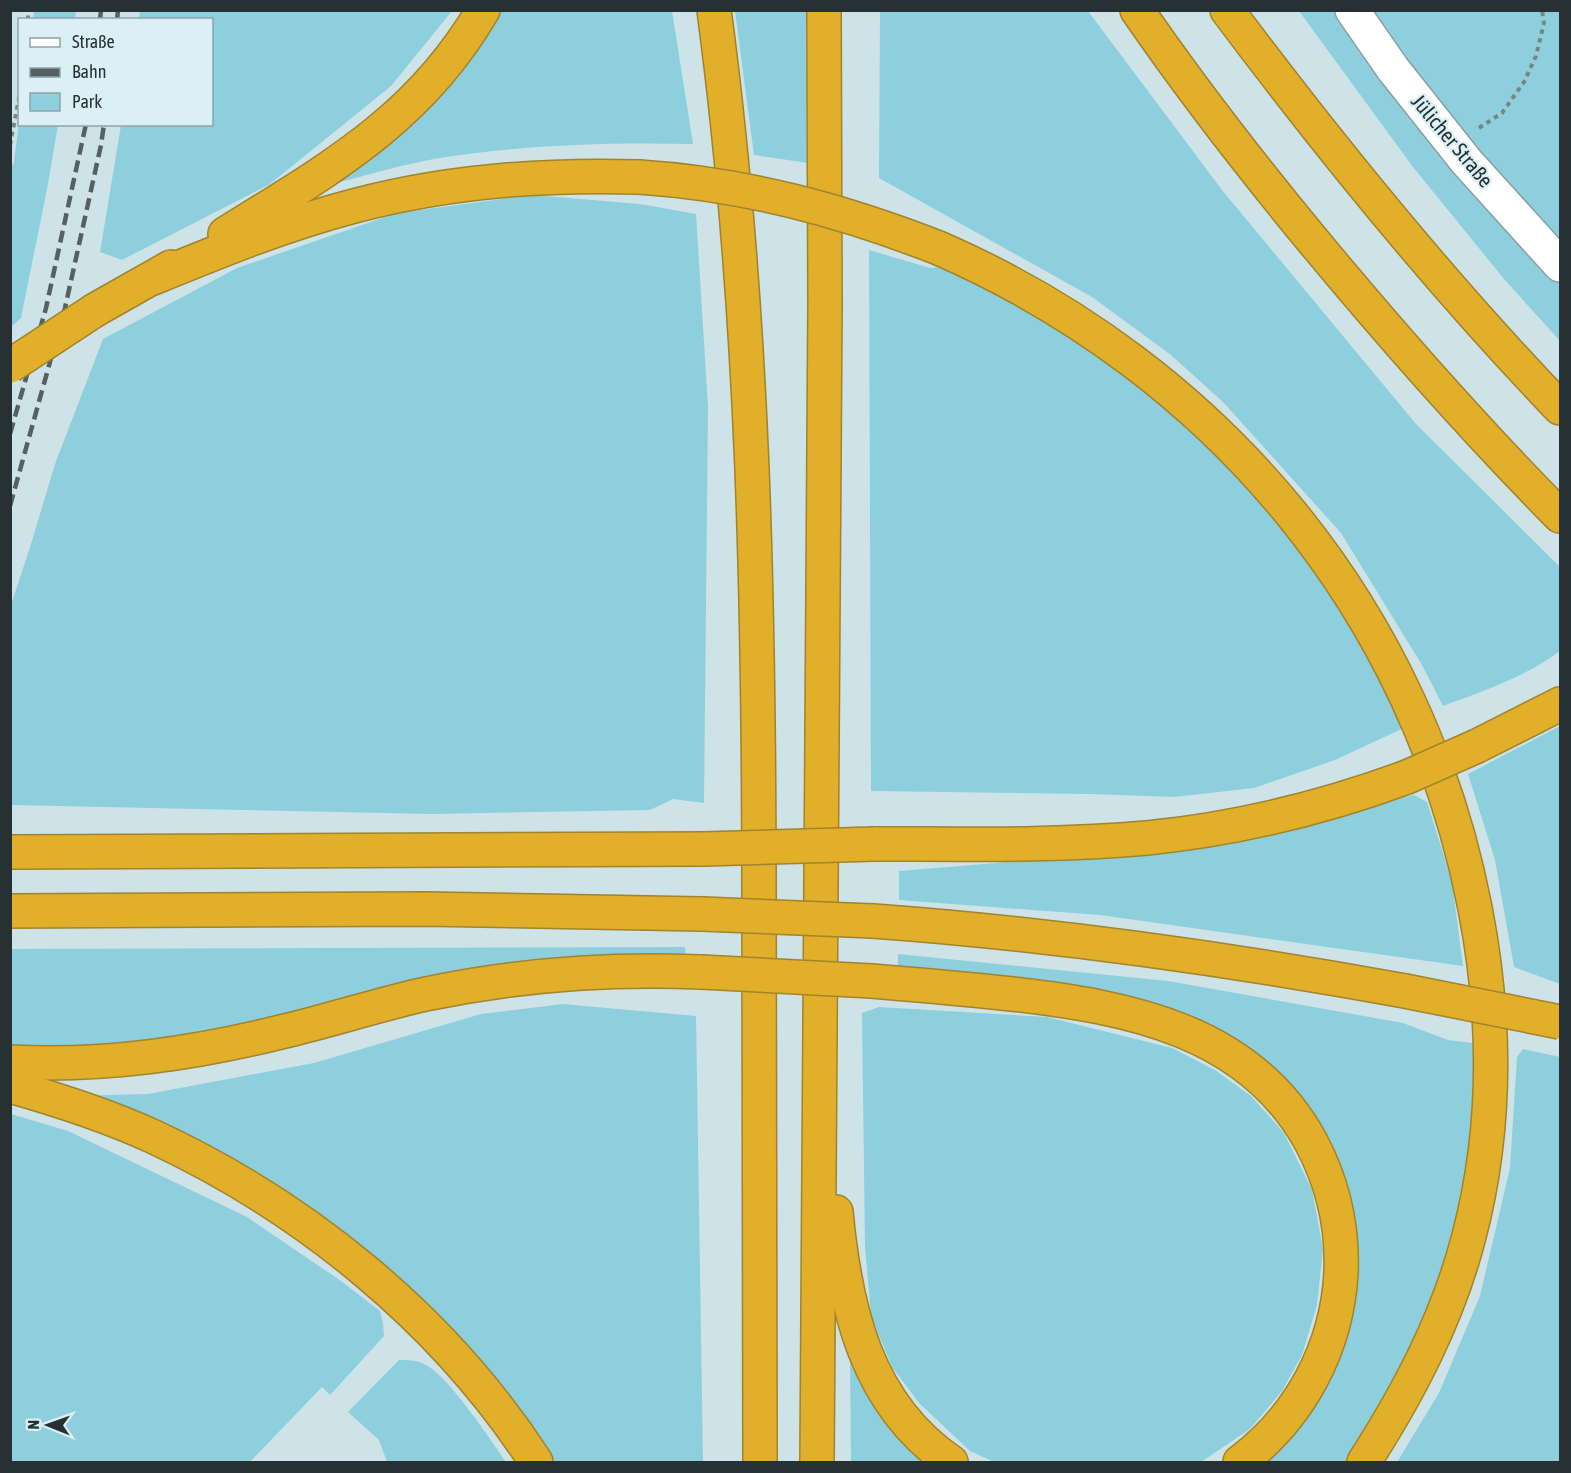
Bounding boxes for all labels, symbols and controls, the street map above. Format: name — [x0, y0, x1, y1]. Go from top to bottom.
legend — [18, 18, 213, 126]
text: Straße — [72, 31, 115, 52]
text: Bahn — [72, 61, 106, 82]
street label: Jülicher Straße — [1407, 89, 1498, 192]
text: Park — [72, 91, 102, 112]
north arrow — [18, 1395, 78, 1455]
text: N — [24, 1420, 42, 1430]

